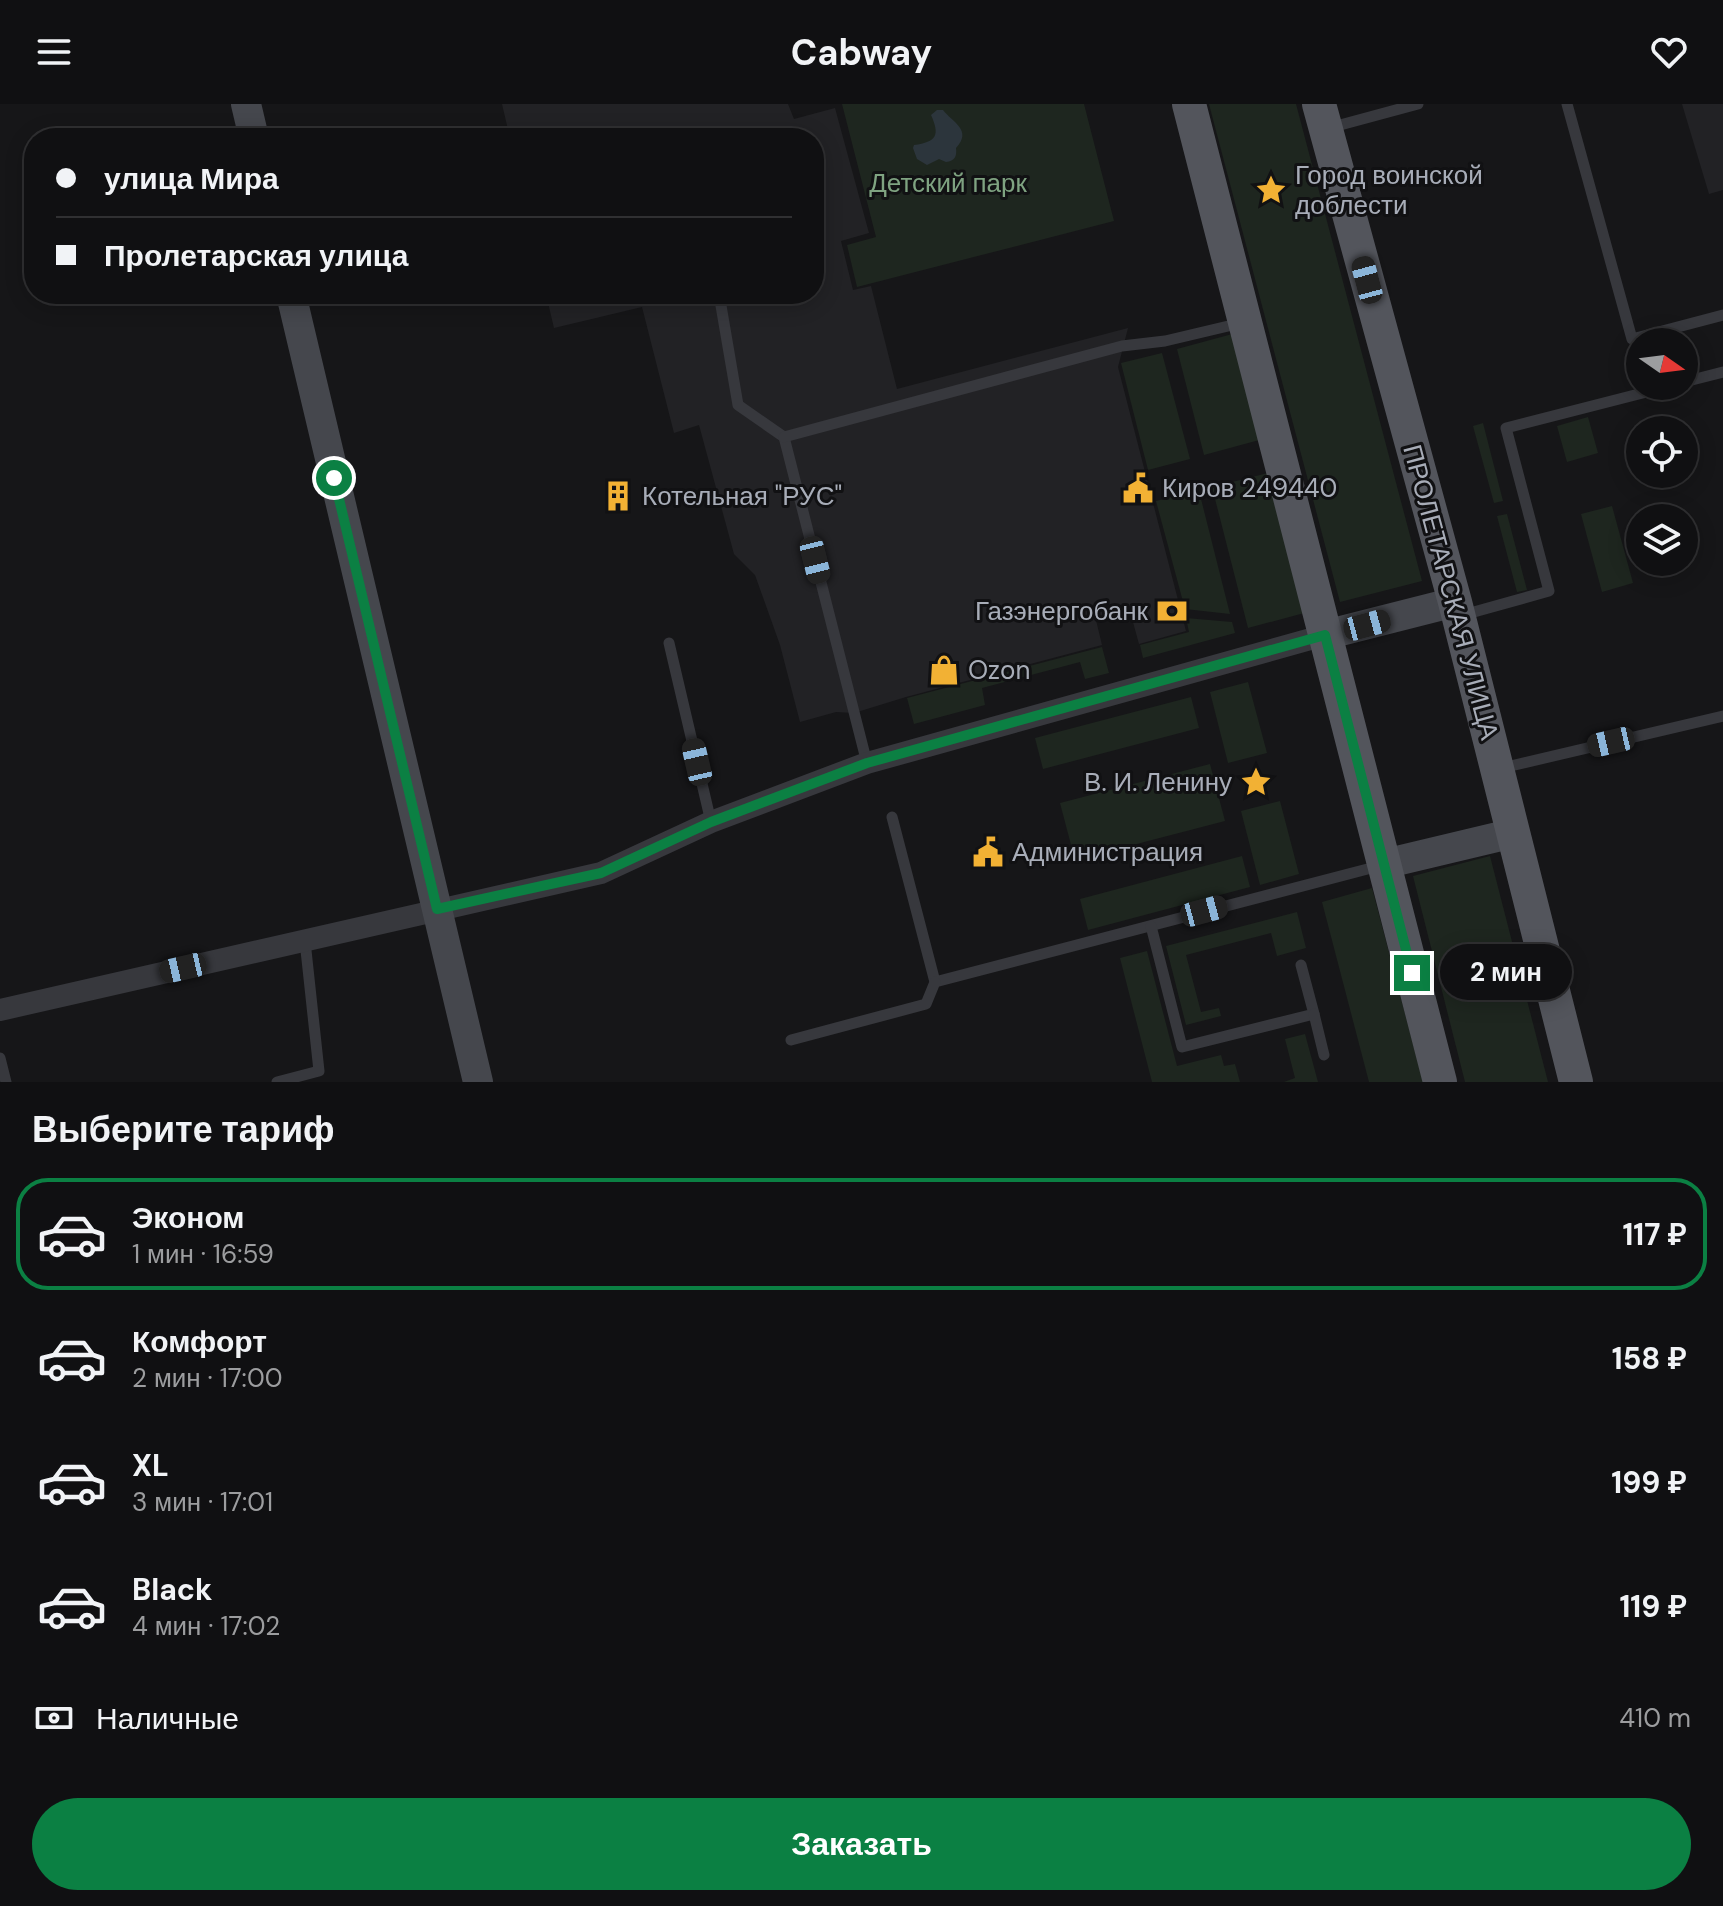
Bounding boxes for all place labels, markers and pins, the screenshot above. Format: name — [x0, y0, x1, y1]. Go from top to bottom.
place label: Город воинской доблести — [1295, 158, 1483, 222]
place icon: Город воинской доблести — [1254, 173, 1288, 207]
public building icon: Киров 249440 — [1121, 471, 1155, 505]
place label: Киров 249440 — [1162, 471, 1337, 505]
building icon: Котельная "РУС" — [601, 479, 635, 513]
place label: Котельная "РУС" — [642, 479, 842, 513]
place label: Газэнергобанк — [975, 594, 1149, 628]
bank icon: Газэнергобанк — [1155, 594, 1189, 628]
shop icon: Ozon — [927, 653, 961, 687]
place label: Ozon — [968, 653, 1030, 687]
place label: В. И. Ленину — [1084, 765, 1232, 799]
place icon: В. И. Ленину — [1239, 765, 1273, 799]
public building icon: Администрация — [971, 835, 1005, 869]
place label: Администрация — [1012, 835, 1203, 869]

